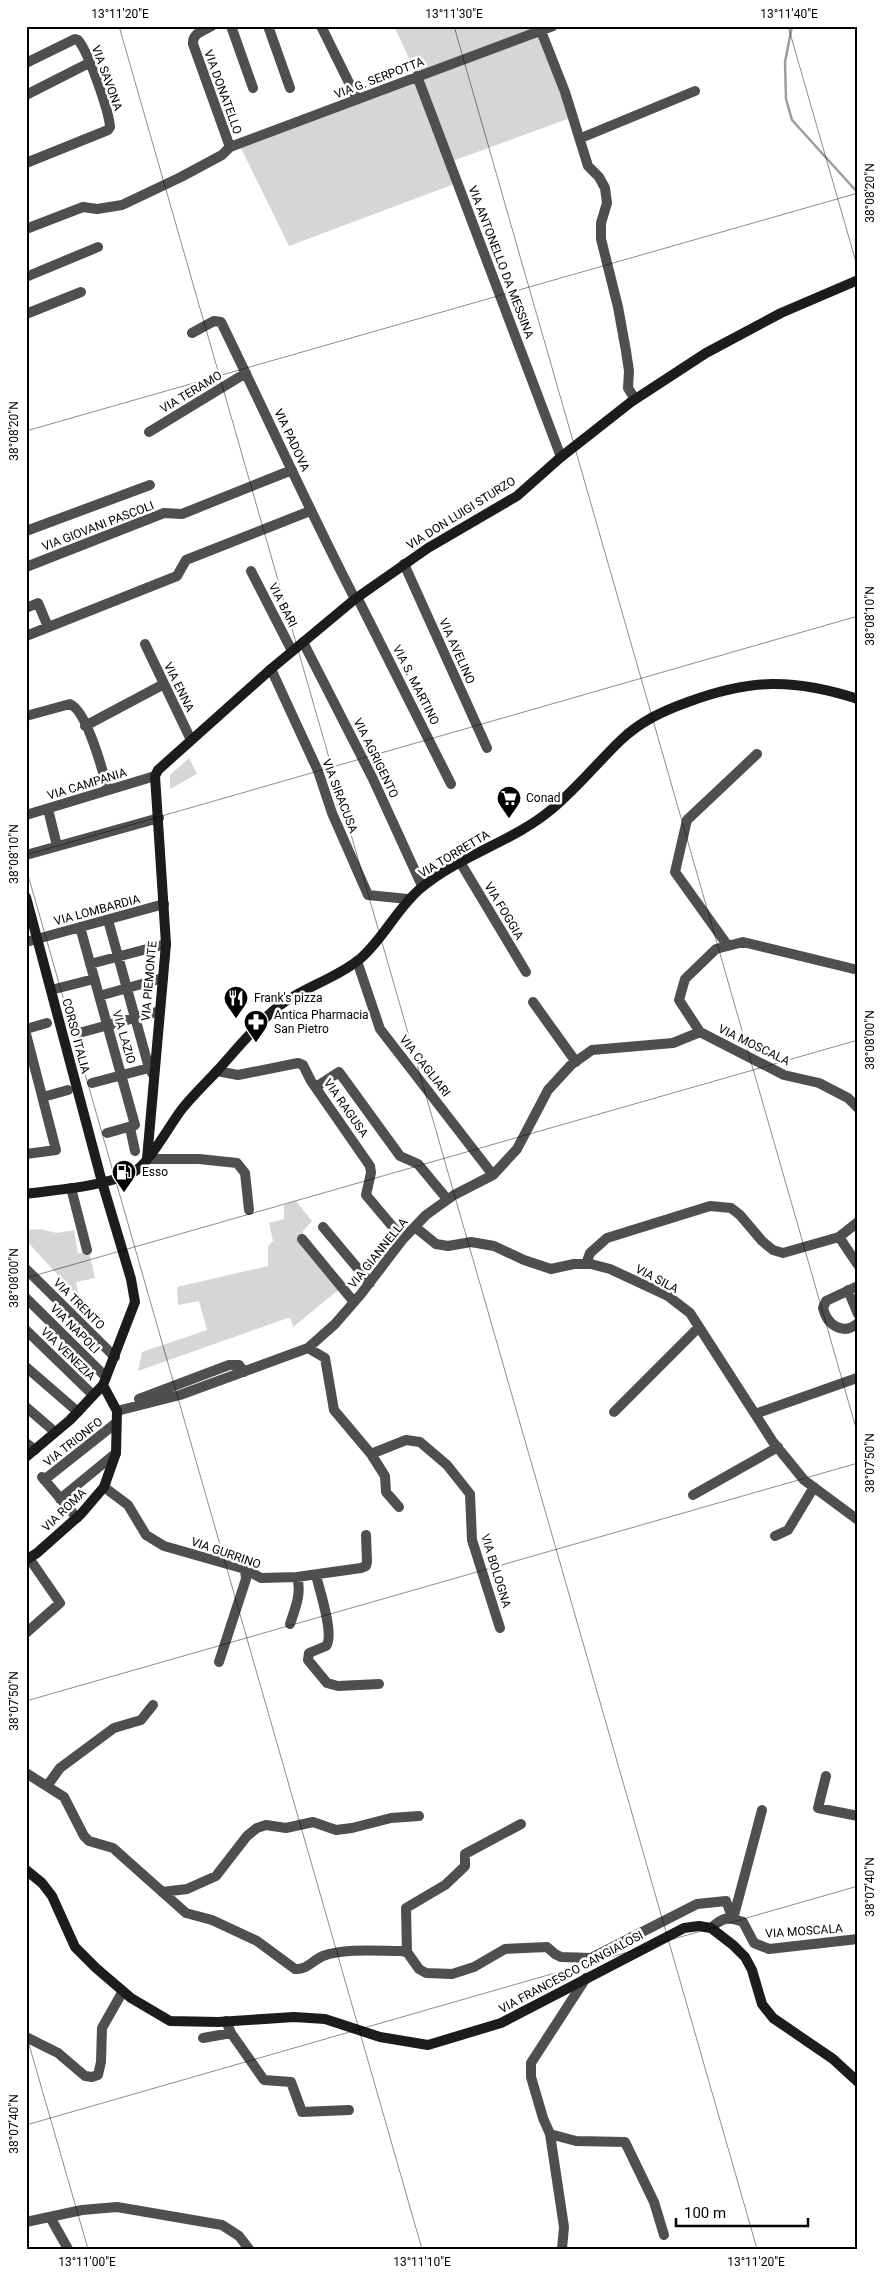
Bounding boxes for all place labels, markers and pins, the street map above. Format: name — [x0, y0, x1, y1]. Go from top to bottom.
supermarket icon: Conad — [496, 785, 522, 819]
place label: Conad — [526, 791, 561, 805]
restaurant icon: Frank's pizza — [223, 985, 249, 1019]
place label: Frank's pizza — [254, 991, 322, 1005]
place label: Antica Pharmacia San Pietro — [274, 1008, 369, 1036]
pharmacy icon: Antica Pharmacia San Pietro — [243, 1009, 269, 1043]
fuel station icon: Esso — [111, 1159, 137, 1193]
place label: Esso — [142, 1165, 168, 1179]

